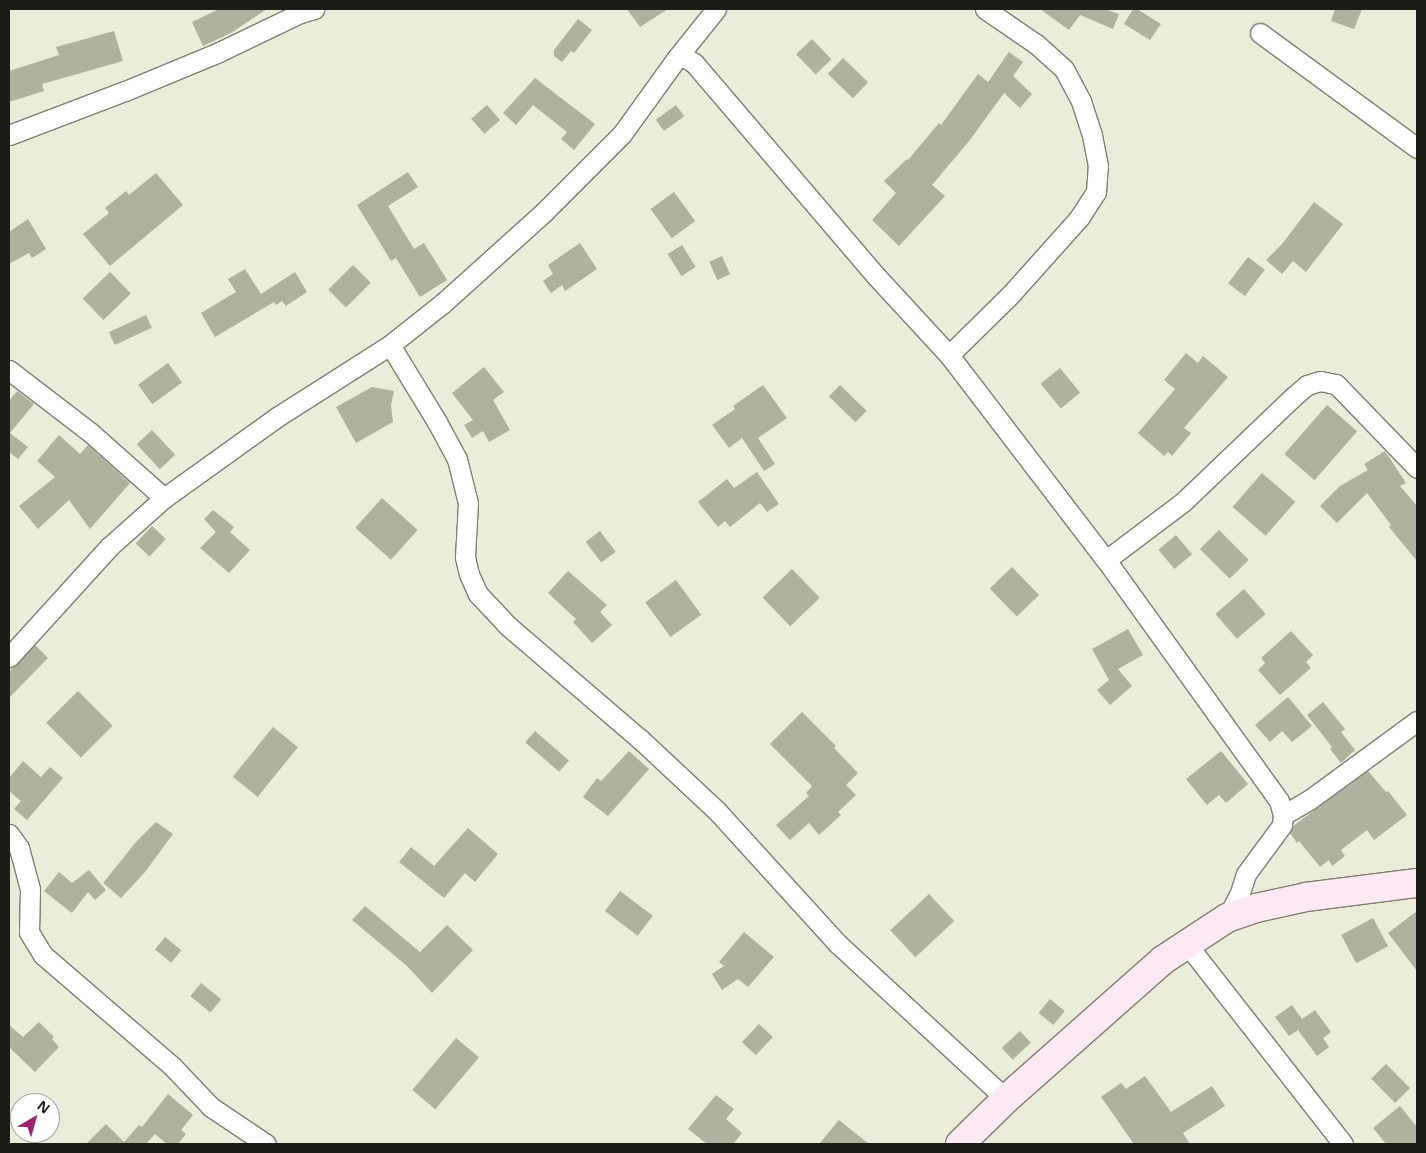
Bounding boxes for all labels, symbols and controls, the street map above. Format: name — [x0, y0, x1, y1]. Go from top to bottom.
north arrow — [10, 1093, 60, 1143]
text: N — [34, 1096, 54, 1118]

